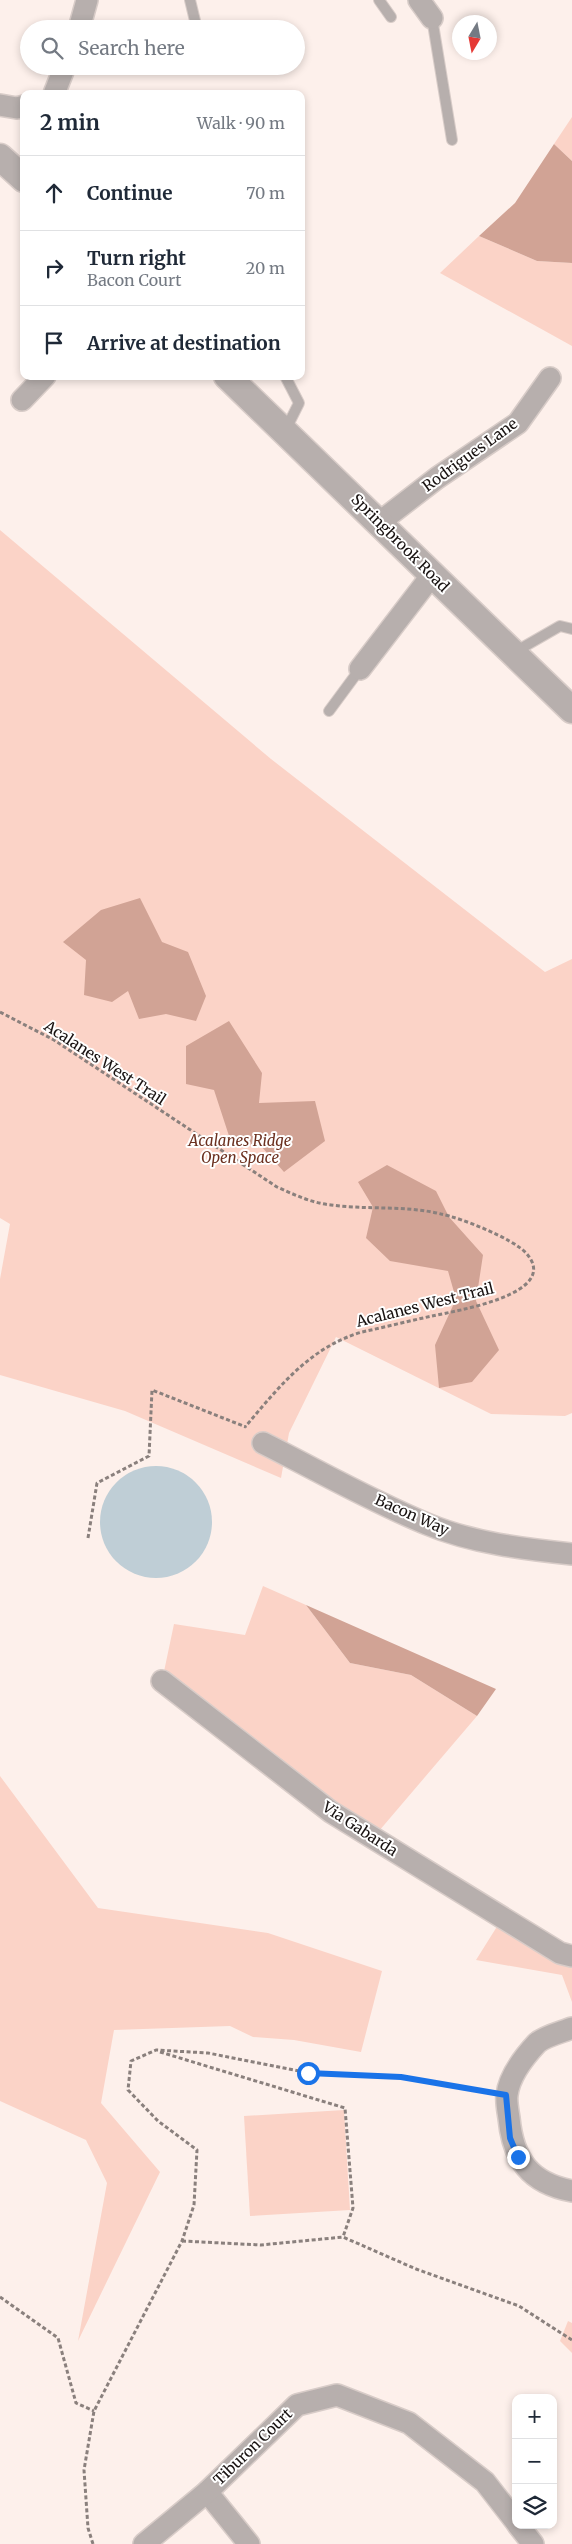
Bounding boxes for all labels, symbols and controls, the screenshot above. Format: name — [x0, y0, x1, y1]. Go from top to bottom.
north arrow — [452, 15, 497, 60]
search box — [20, 20, 305, 75]
icon: search — [38, 34, 66, 62]
text: Search here — [78, 36, 185, 60]
text: 2 min — [40, 109, 100, 136]
text: Walk · 90 m — [197, 113, 285, 133]
icon: ahead — [40, 179, 68, 207]
text: Continue — [87, 181, 173, 205]
text: 70 m — [246, 183, 285, 203]
text: Turn right — [87, 246, 186, 270]
icon: right — [40, 254, 68, 282]
text: 20 m — [246, 258, 285, 278]
text: Bacon Court — [87, 270, 181, 290]
icon: arrive — [40, 329, 68, 357]
text: Arrive at destination — [87, 331, 281, 355]
street label: Rodrigues Lane — [418, 414, 521, 495]
street label: Springbrook Road — [347, 490, 453, 596]
street label: Acalanes West Trail — [40, 1016, 170, 1109]
park label: Acalanes Ridge Open Space — [188, 1131, 292, 1167]
street label: Acalanes West Trail — [353, 1278, 496, 1331]
street label: Bacon Way — [372, 1490, 452, 1539]
street label: Via Gabarda — [318, 1797, 401, 1860]
route start — [297, 2062, 320, 2085]
route end — [507, 2146, 530, 2169]
map controls — [512, 2394, 557, 2529]
button: + — [512, 2394, 557, 2439]
street label: Tiburon Court — [209, 2404, 296, 2489]
button: − — [512, 2439, 557, 2484]
button: layers — [512, 2484, 557, 2529]

